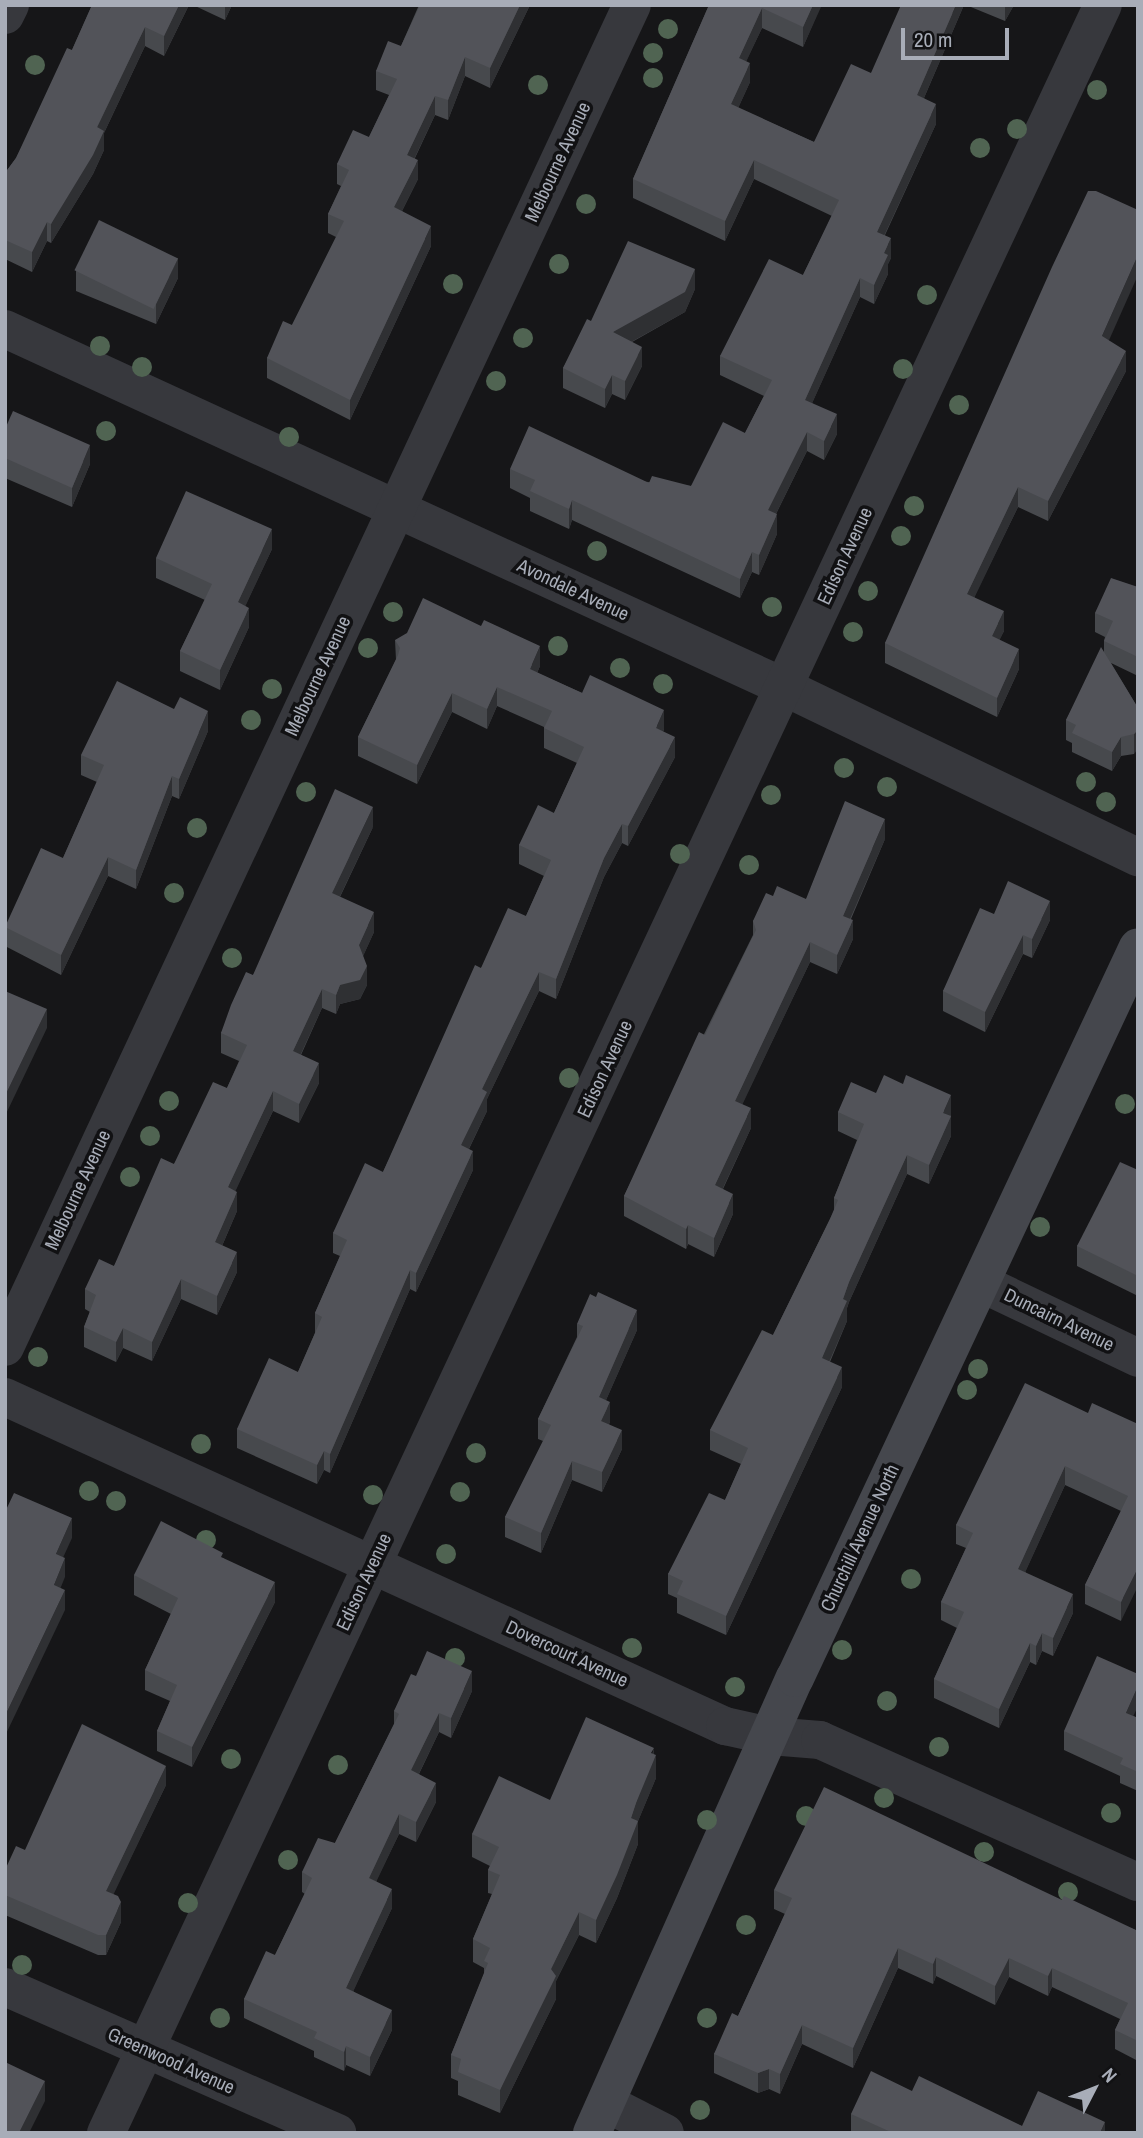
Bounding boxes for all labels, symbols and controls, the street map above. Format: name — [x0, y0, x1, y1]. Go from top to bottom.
scale bar — [905, 14, 1014, 58]
text: 20 m — [914, 25, 952, 54]
street label: Melbourne Avenue — [520, 98, 596, 226]
street label: Edison Avenue — [812, 503, 878, 609]
street label: Avondale Avenue — [513, 554, 633, 626]
street label: Melbourne Avenue — [280, 612, 356, 740]
street label: Edison Avenue — [572, 1016, 638, 1122]
street label: Melbourne Avenue — [40, 1126, 116, 1254]
street label: Duncairn Avenue — [1000, 1283, 1118, 1357]
street label: Churchill Avenue North — [816, 1460, 904, 1616]
street label: Edison Avenue — [331, 1529, 397, 1635]
street label: Dovercourt Avenue — [502, 1616, 632, 1692]
street label: Greenwood Avenue — [104, 2023, 238, 2099]
north arrow — [1059, 2054, 1129, 2124]
text: N — [1096, 2062, 1123, 2088]

